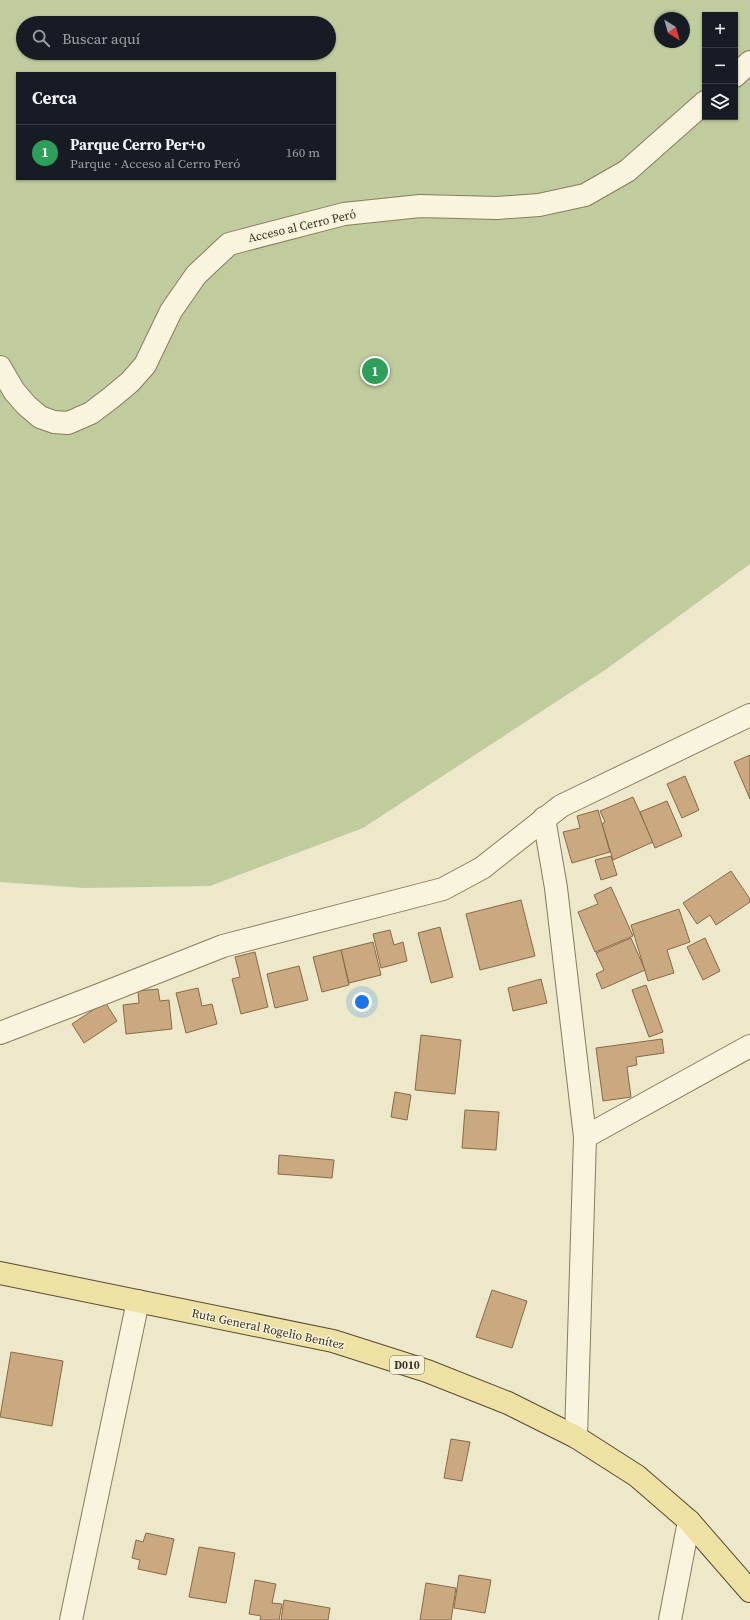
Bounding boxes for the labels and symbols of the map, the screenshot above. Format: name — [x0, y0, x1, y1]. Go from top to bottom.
north arrow — [654, 12, 690, 48]
street label: Acceso al Cerro Peró — [246, 206, 358, 246]
pin: 1 — [362, 356, 388, 386]
your location — [352, 992, 372, 1012]
street label: Ruta General Rogelio Benítez — [190, 1305, 346, 1353]
road number: D010 — [390, 1356, 424, 1374]

